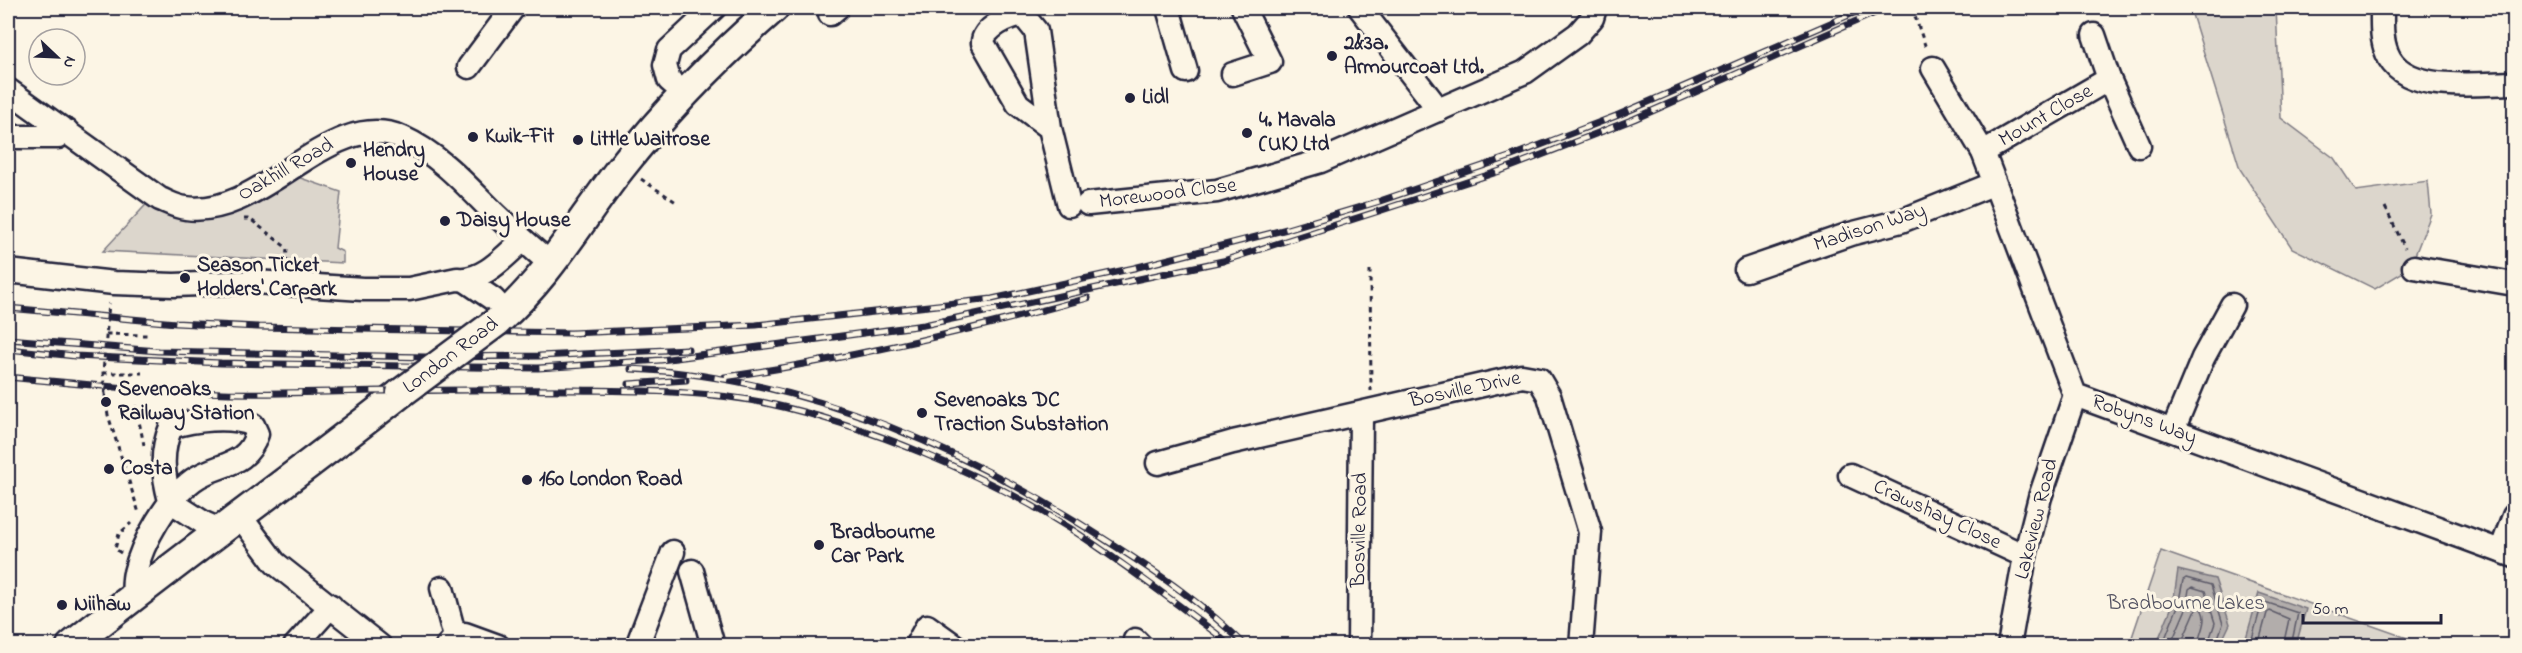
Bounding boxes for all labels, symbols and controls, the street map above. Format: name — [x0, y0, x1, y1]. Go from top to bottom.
north arrow — [27, 27, 87, 87]
place label: 2&3a. Armourcoat Ltd. — [1343, 29, 1485, 83]
marker: 2&3a. Armourcoat Ltd. — [1325, 49, 1339, 63]
text: N — [56, 52, 82, 72]
street label: Mount Close — [1993, 77, 2099, 155]
place label: Lidl — [1142, 83, 1169, 113]
marker: Lidl — [1123, 91, 1137, 105]
place label: 4. Mavala (UK) Ltd — [1259, 106, 1336, 160]
place label: Kwik-Fit — [485, 122, 555, 152]
place label: Little Waitrose — [590, 125, 710, 155]
marker: 4. Mavala (UK) Ltd — [1240, 126, 1254, 140]
street label: Oakhill Road — [233, 130, 340, 210]
marker: Kwik-Fit — [466, 130, 480, 144]
marker: Little Waitrose — [571, 133, 585, 147]
place label: Hendry House — [363, 136, 425, 190]
marker: Hendry House — [344, 156, 358, 170]
street label: Morewood Close — [1098, 171, 1239, 217]
street label: Madison Way — [1810, 196, 1930, 262]
place label: Daisy House — [456, 206, 571, 238]
marker: Daisy House — [438, 214, 452, 228]
place label: Season Ticket Holders' Carpark — [197, 251, 338, 305]
marker: Season Ticket Holders' Carpark — [178, 271, 192, 285]
street label: London Road — [397, 310, 505, 402]
street label: Bosville Drive — [1406, 363, 1524, 417]
place label: Sevenoaks Railway Station — [118, 375, 254, 431]
place label: Sevenoaks DC Traction Substation — [934, 386, 1108, 440]
street label: Robyns Way — [2086, 387, 2201, 455]
marker: Sevenoaks Railway Station — [99, 395, 113, 409]
marker: Sevenoaks DC Traction Substation — [915, 406, 929, 420]
place label: Costa — [121, 454, 173, 484]
street label: Lakeview Road — [2007, 455, 2067, 583]
marker: Costa — [102, 462, 116, 476]
place label: 160 London Road — [539, 465, 682, 495]
street label: Bosville Road — [1344, 472, 1376, 589]
street label: Crawshay Close — [1867, 472, 2006, 560]
marker: 160 London Road — [520, 473, 534, 487]
place label: Bradbourne Car Park — [830, 518, 936, 572]
marker: Bradbourne Car Park — [812, 538, 826, 552]
scale bar — [2303, 587, 2441, 625]
park label: Bradbourne Lakes — [2106, 589, 2265, 619]
place label: Niihaw — [74, 590, 131, 620]
text: 50 m — [2312, 597, 2349, 623]
marker: Niihaw — [55, 598, 69, 612]

